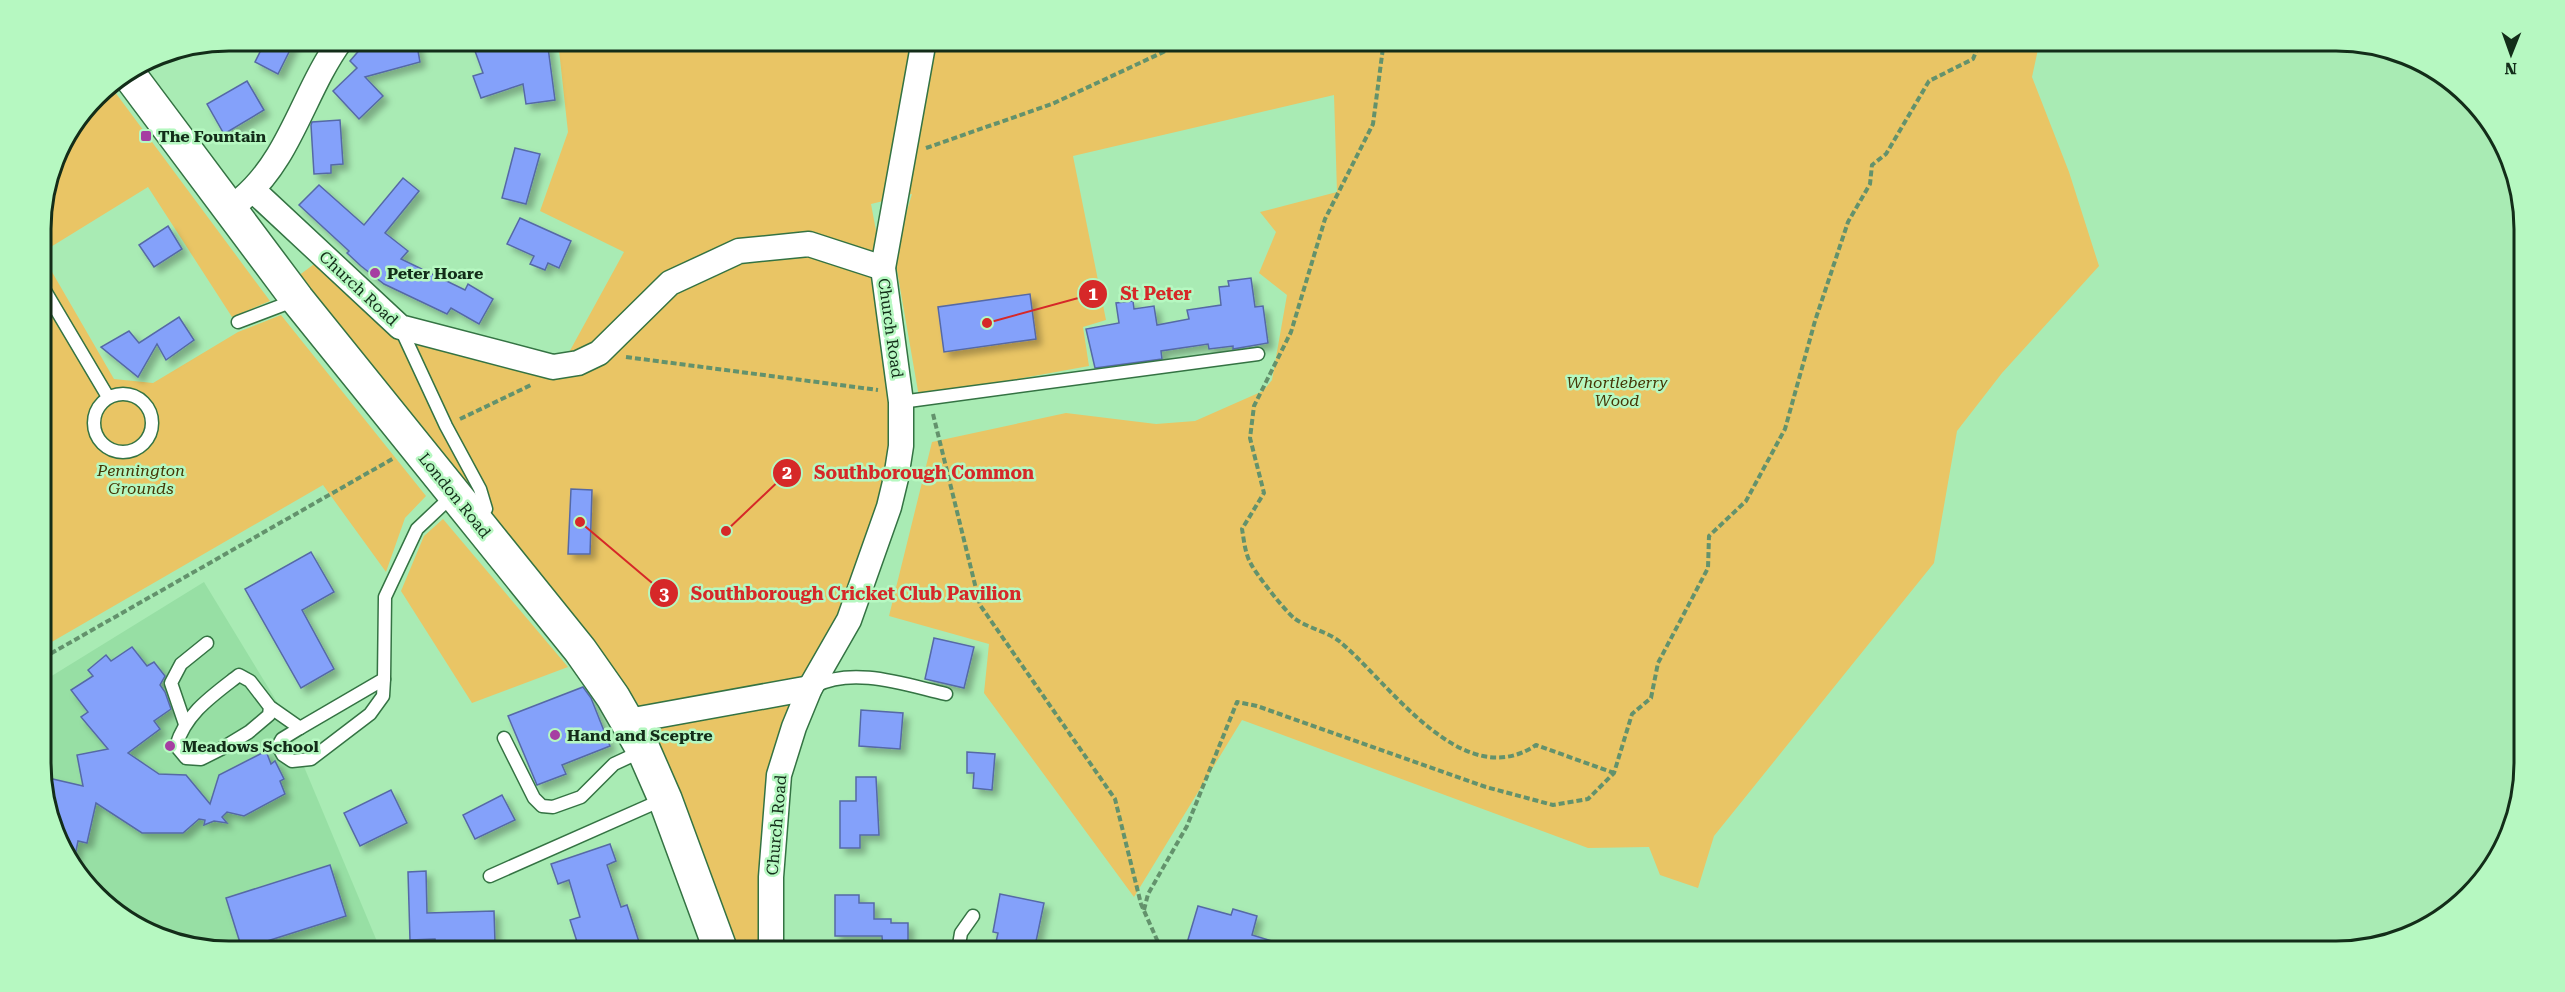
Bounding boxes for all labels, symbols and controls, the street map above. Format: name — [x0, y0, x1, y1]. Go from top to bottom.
north arrow — [2481, 24, 2541, 84]
text: N — [2504, 59, 2517, 78]
place label: The Fountain — [158, 127, 267, 146]
marker: The Fountain — [139, 129, 153, 143]
street label: Church Road — [315, 247, 402, 330]
place label: Peter Hoare — [387, 264, 483, 283]
marker: Peter Hoare — [368, 266, 382, 280]
callout: St Peter — [1078, 276, 1203, 312]
street label: Church Road — [874, 277, 907, 379]
text: 1 — [1088, 283, 1098, 304]
text: St Peter — [1120, 283, 1192, 304]
park label: Whortleberry Wood — [1567, 373, 1668, 410]
street label: London Road — [415, 449, 495, 542]
callout: Southborough Common — [772, 455, 1046, 491]
park label: Pennington Grounds — [96, 461, 185, 498]
text: 2 — [782, 462, 792, 483]
text: Southborough Common — [814, 462, 1034, 483]
callout: Southborough Cricket Club Pavilion — [649, 575, 1033, 611]
text: 3 — [659, 583, 669, 604]
text: Southborough Cricket Club Pavilion — [691, 583, 1021, 604]
place label: Hand and Sceptre — [567, 726, 713, 745]
marker: Hand and Sceptre — [548, 728, 562, 742]
place label: Meadows School — [182, 737, 320, 756]
marker: Meadows School — [163, 739, 177, 753]
street label: Church Road — [763, 774, 790, 876]

